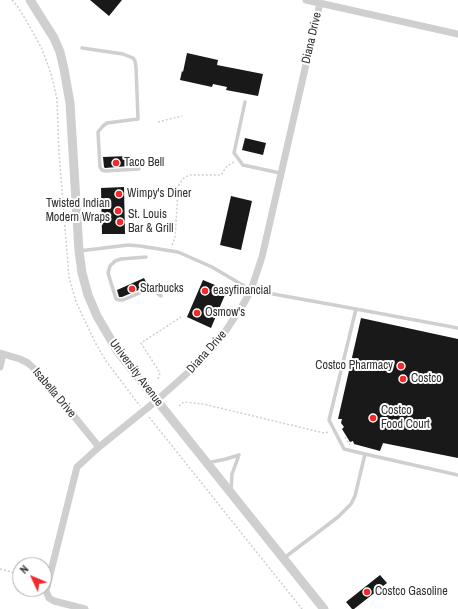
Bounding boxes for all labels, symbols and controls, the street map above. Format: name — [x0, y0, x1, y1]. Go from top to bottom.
street label: Diana Drive — [299, 11, 325, 65]
place label: Taco Bell — [124, 156, 164, 170]
marker: Taco Bell — [111, 158, 121, 168]
place label: Wimpy's Diner — [127, 187, 191, 201]
marker: Wimpy's Diner — [114, 189, 124, 199]
place label: Twisted Indian Modern Wraps — [46, 197, 110, 225]
marker: Twisted Indian Modern Wraps — [113, 206, 123, 216]
place label: St. Louis Bar & Grill — [128, 208, 173, 236]
marker: St. Louis Bar & Grill — [115, 217, 125, 227]
place label: Starbucks — [140, 282, 184, 296]
marker: Starbucks — [127, 284, 137, 294]
place label: easyfinancial — [213, 284, 271, 298]
marker: easyfinancial — [200, 286, 210, 296]
place label: Osmow's — [205, 306, 245, 320]
marker: Osmow's — [192, 308, 202, 318]
street label: Diana Drive — [184, 328, 230, 376]
street label: University Avenue — [106, 337, 166, 409]
place label: Costco Pharmacy — [315, 359, 393, 373]
marker: Costco Pharmacy — [396, 361, 406, 371]
street label: Isabella Drive — [29, 365, 79, 421]
place label: Costco — [411, 372, 442, 386]
marker: Costco — [398, 374, 408, 384]
place label: Costco Food Court — [381, 404, 430, 432]
marker: Costco Food Court — [368, 413, 378, 423]
north arrow — [12, 557, 52, 597]
text: N — [17, 562, 31, 577]
place label: Costco Gasoline — [375, 585, 448, 599]
marker: Costco Gasoline — [362, 587, 372, 597]

